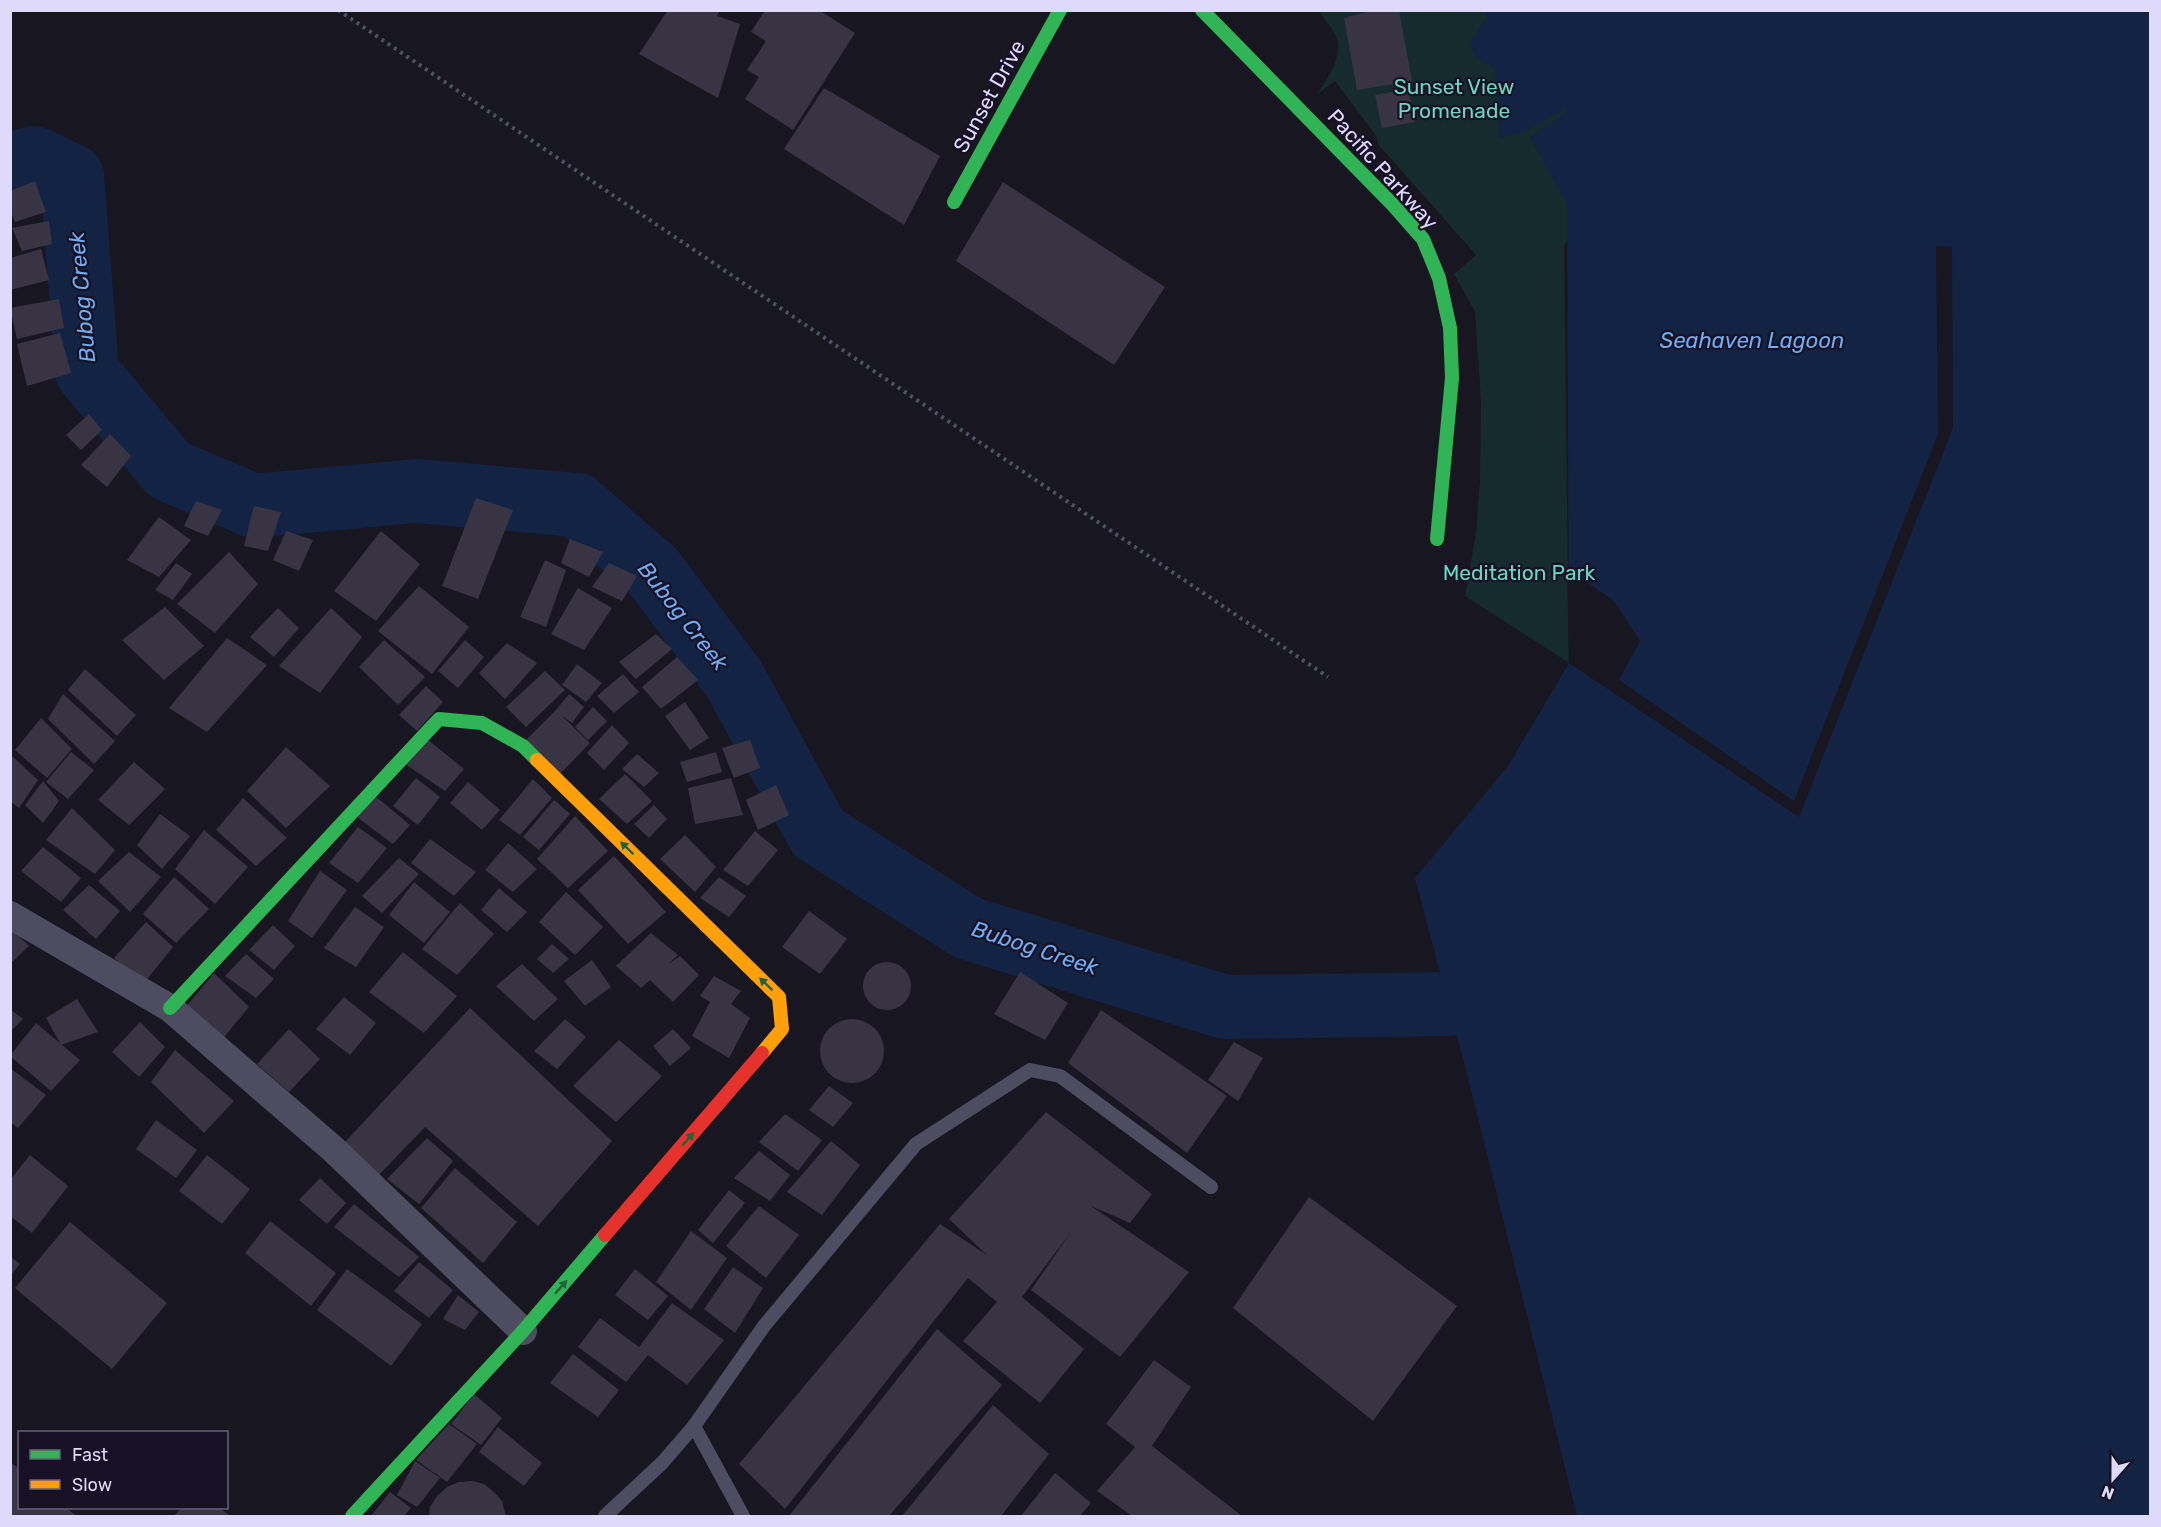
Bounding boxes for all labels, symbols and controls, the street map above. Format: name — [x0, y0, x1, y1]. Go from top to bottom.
street label: Sunset Drive — [948, 35, 1030, 157]
park label: Sunset View Promenade — [1394, 74, 1515, 123]
street label: Pacific Parkway — [1323, 104, 1444, 235]
water label: Bubog Creek — [63, 230, 101, 363]
water label: Seahaven Lagoon — [1660, 327, 1844, 354]
water label: Bubog Creek — [632, 556, 734, 676]
park label: Meditation Park — [1443, 560, 1595, 585]
one-way arrow — [621, 841, 635, 855]
water label: Bubog Creek — [969, 915, 1102, 981]
one-way arrow — [760, 978, 774, 992]
one-way arrow — [681, 1132, 694, 1147]
one-way arrow — [555, 1279, 568, 1295]
legend — [18, 1431, 228, 1509]
text: Fast — [72, 1444, 108, 1466]
north arrow — [2083, 1449, 2143, 1509]
text: Slow — [72, 1474, 112, 1496]
text: N — [2099, 1482, 2117, 1503]

